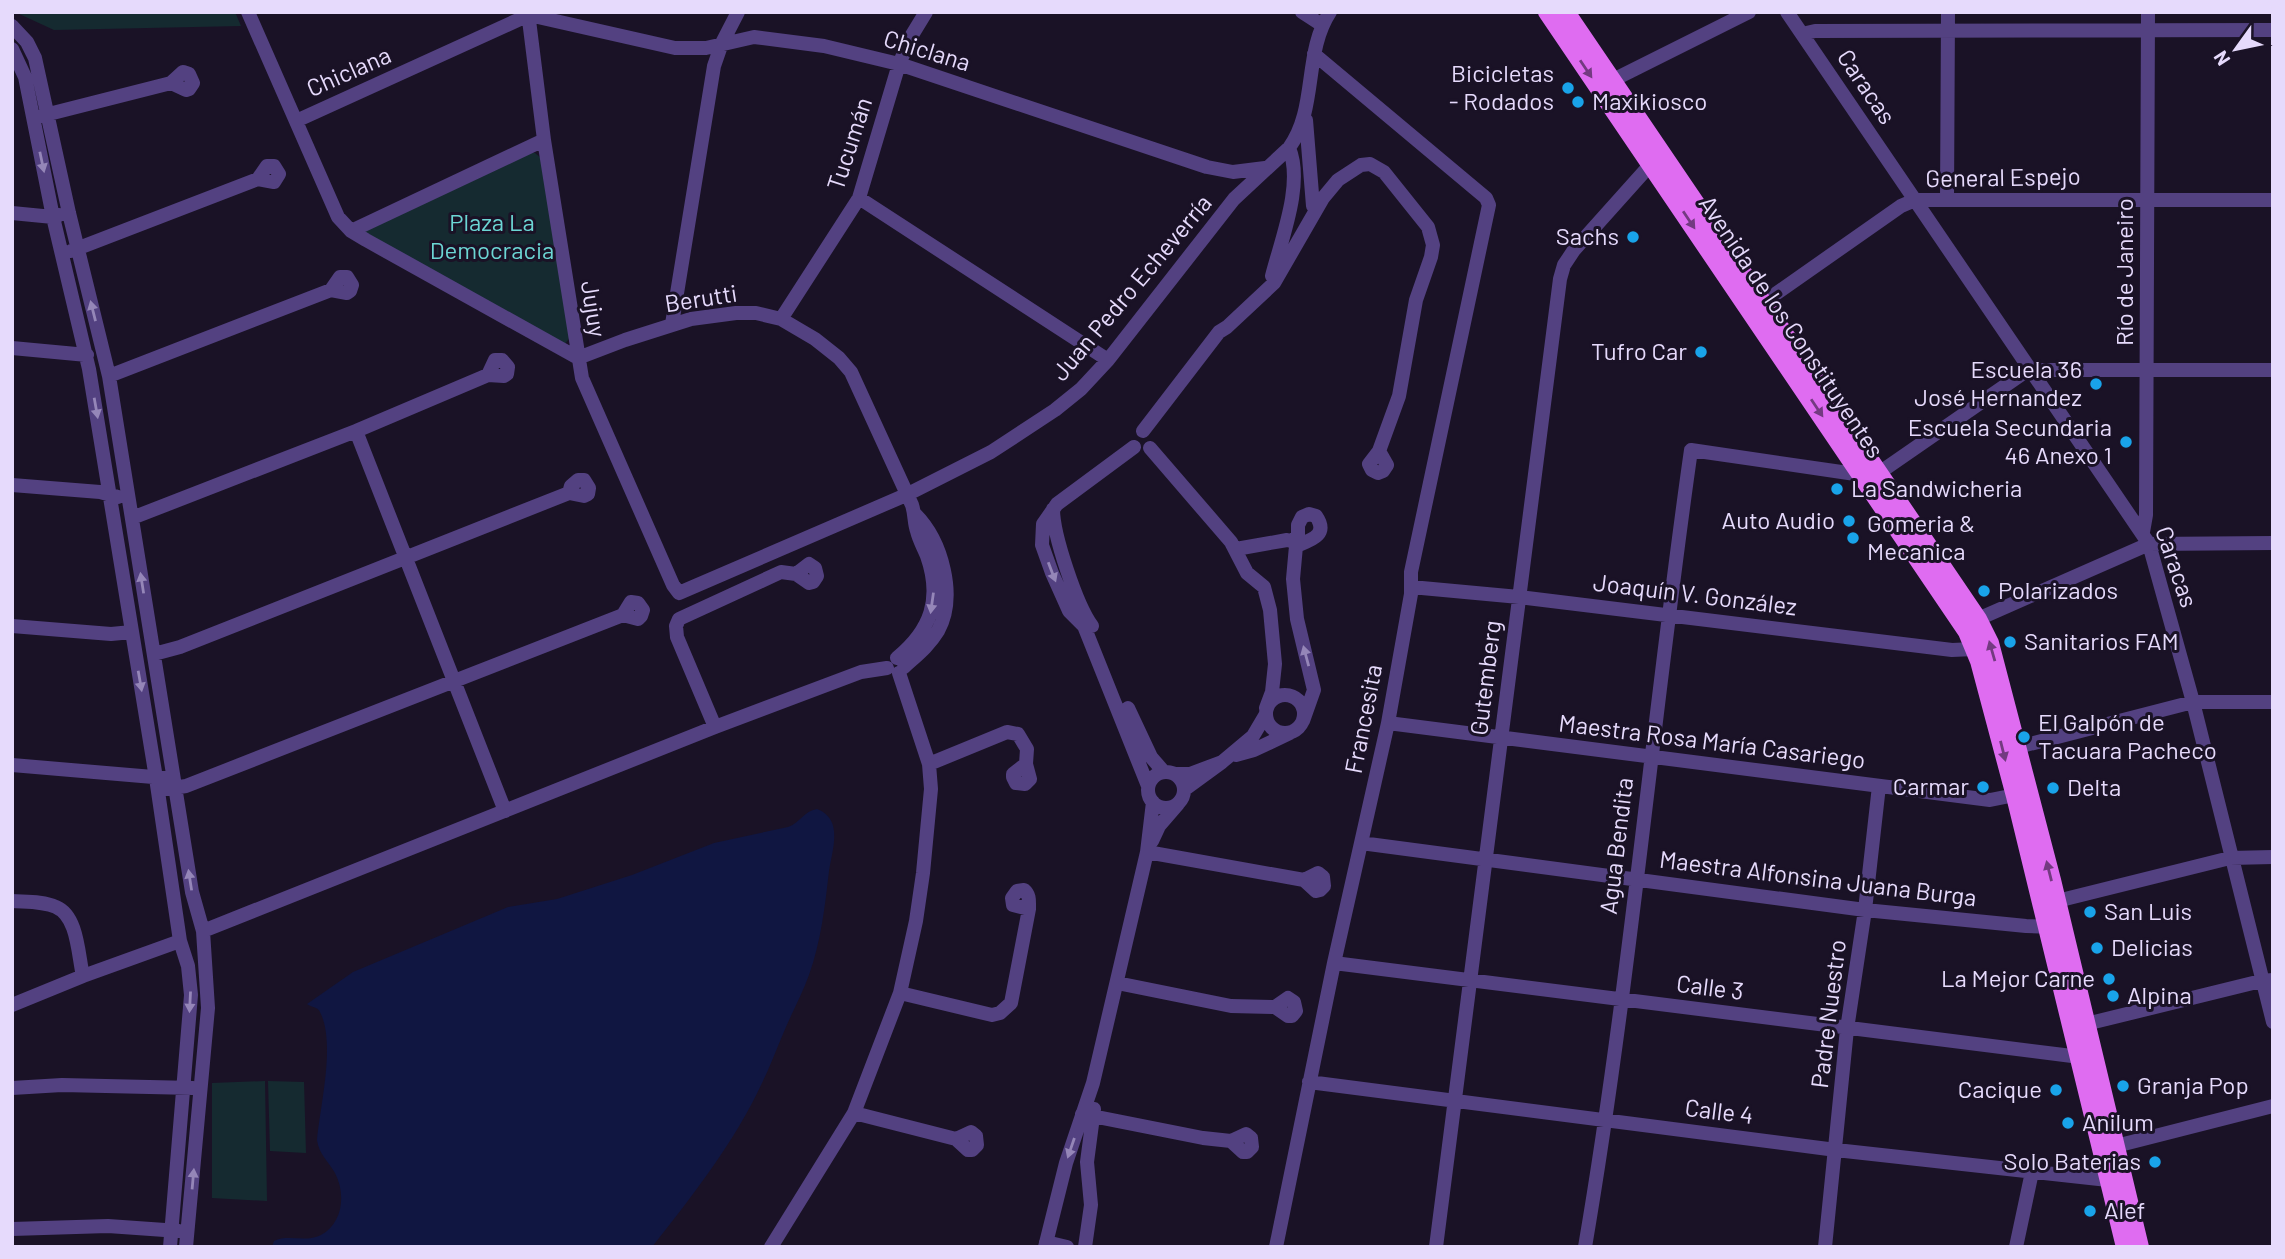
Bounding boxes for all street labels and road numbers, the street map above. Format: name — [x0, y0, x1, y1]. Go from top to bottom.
street label: Chiclana — [881, 23, 974, 76]
street label: Chiclana — [302, 39, 395, 102]
street label: Caracas — [1832, 43, 1903, 129]
street label: Tucumán — [820, 93, 877, 194]
street label: General Espejo — [1925, 161, 2081, 192]
street label: Juan Pedro Echeverría — [1045, 188, 1217, 386]
street label: Avenida de los Constituyentes — [1694, 190, 1891, 463]
street label: Río de Janeiro — [2109, 198, 2138, 346]
street label: Berutti — [662, 277, 739, 318]
street label: Jujuy — [576, 279, 613, 339]
street label: Caracas — [2150, 522, 2205, 611]
street label: Joaquín V. González — [1592, 567, 1799, 620]
street label: Gutemberg — [1463, 619, 1506, 737]
street label: Francesita — [1338, 662, 1387, 776]
street label: Maestra Rosa María Casariego — [1557, 707, 1867, 774]
street label: Agua Bendita — [1593, 776, 1638, 916]
street label: Maestra Alfonsina Juana Burga — [1658, 844, 1978, 911]
street label: Padre Nuestro — [1804, 938, 1851, 1090]
street label: Calle 3 — [1675, 968, 1746, 1005]
street label: Calle 4 — [1683, 1092, 1755, 1129]

